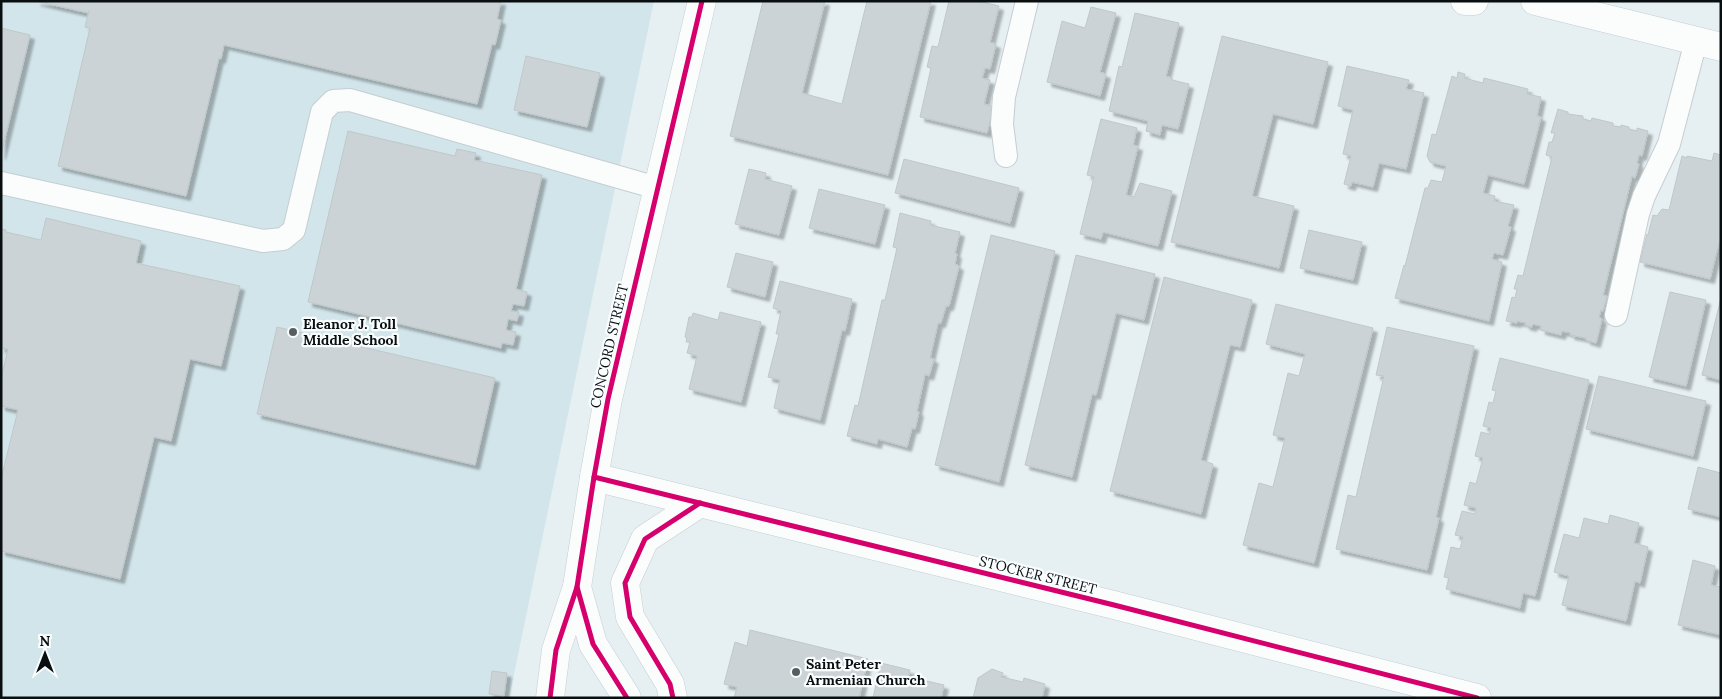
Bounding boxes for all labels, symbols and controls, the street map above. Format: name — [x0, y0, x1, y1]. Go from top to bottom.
street label: CONCORD STREET — [586, 282, 632, 410]
place label: Eleanor J. Toll Middle School — [303, 315, 398, 349]
marker: Eleanor J. Toll Middle School — [287, 326, 299, 338]
street label: STOCKER STREET — [977, 552, 1099, 598]
north arrow — [20, 629, 70, 679]
text: N — [40, 632, 51, 650]
place label: Saint Peter Armenian Church — [806, 655, 926, 689]
marker: Saint Peter Armenian Church — [790, 666, 802, 678]

